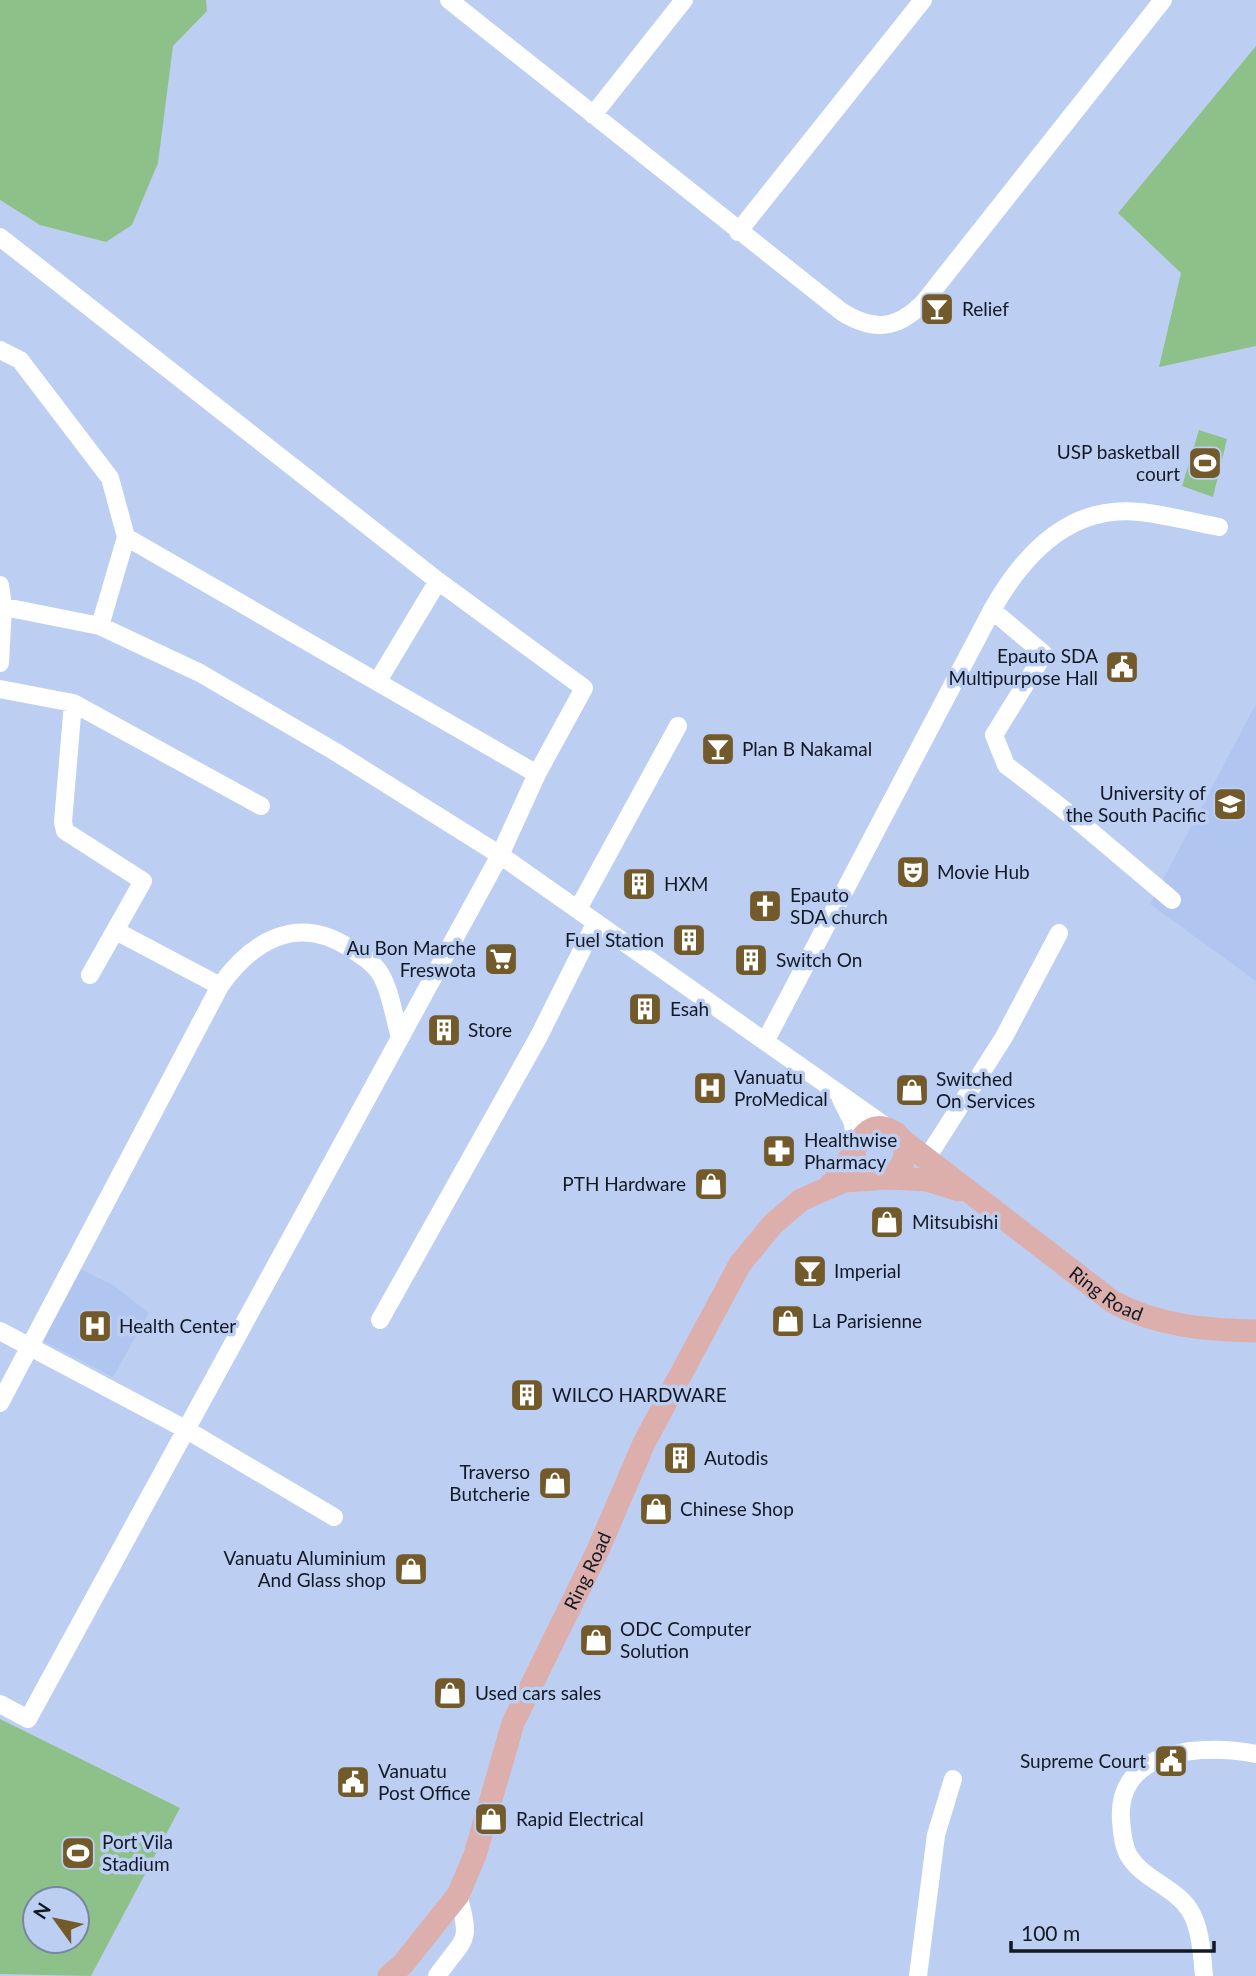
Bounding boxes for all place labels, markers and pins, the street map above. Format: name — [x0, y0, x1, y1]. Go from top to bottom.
bar icon: Relief — [918, 290, 956, 328]
place label: Relief — [962, 297, 1009, 320]
place label: USP basketball court — [1057, 440, 1180, 485]
sports icon: USP basketball court — [1186, 444, 1224, 482]
place label: Epauto SDA Multipurpose Hall — [948, 644, 1098, 689]
public building icon: Epauto SDA Multipurpose Hall — [1103, 648, 1141, 686]
bar icon: Plan B Nakamal — [699, 730, 737, 768]
place label: Plan B Nakamal — [742, 737, 872, 760]
place label: University of the South Pacific — [1066, 781, 1206, 826]
school or university icon: University of the South Pacific — [1211, 785, 1249, 823]
theatre icon: Movie Hub — [894, 853, 932, 891]
place label: Movie Hub — [937, 860, 1030, 883]
building icon: HXM — [620, 865, 658, 903]
place label: HXM — [664, 872, 708, 895]
place label: Epauto SDA church — [790, 883, 888, 928]
church icon: Epauto SDA church — [746, 887, 784, 925]
building icon: Fuel Station — [670, 921, 708, 959]
place label: Fuel Station — [565, 928, 664, 951]
place label: Au Bon Marche Freswota — [347, 936, 476, 981]
supermarket icon: Au Bon Marche Freswota — [482, 940, 520, 978]
building icon: Switch On — [732, 941, 770, 979]
place label: Switch On — [776, 948, 862, 971]
building icon: Esah — [626, 990, 664, 1028]
place label: Esah — [670, 997, 709, 1020]
building icon: Store — [425, 1011, 463, 1049]
place label: Store — [468, 1018, 512, 1041]
place label: Vanuatu ProMedical — [734, 1065, 828, 1110]
place label: Switched On Services — [936, 1067, 1035, 1112]
hospital icon: Vanuatu ProMedical — [691, 1069, 729, 1107]
shop icon: Switched On Services — [893, 1071, 931, 1109]
place label: Healthwise Pharmacy — [804, 1128, 897, 1173]
pharmacy icon: Healthwise Pharmacy — [760, 1132, 798, 1170]
shop icon: PTH Hardware — [692, 1165, 730, 1203]
place label: PTH Hardware — [562, 1172, 686, 1195]
shop icon: Mitsubishi — [868, 1203, 906, 1241]
place label: Mitsubishi — [912, 1210, 998, 1233]
bar icon: Imperial — [791, 1252, 829, 1290]
place label: Imperial — [834, 1259, 901, 1282]
shop icon: La Parisienne — [769, 1302, 807, 1340]
hospital icon: Health Center — [76, 1307, 114, 1345]
place label: La Parisienne — [812, 1309, 922, 1332]
place label: Health Center — [119, 1314, 236, 1337]
building icon: WILCO HARDWARE — [508, 1376, 546, 1414]
place label: WILCO HARDWARE — [552, 1383, 727, 1406]
building icon: Autodis — [661, 1439, 699, 1477]
place label: Autodis — [704, 1446, 768, 1469]
place label: Traverso Butcherie — [449, 1460, 530, 1505]
shop icon: Traverso Butcherie — [536, 1464, 574, 1502]
shop icon: Chinese Shop — [637, 1490, 675, 1528]
place label: Chinese Shop — [680, 1497, 794, 1520]
place label: Vanuatu Aluminium And Glass shop — [223, 1546, 386, 1591]
shop icon: Vanuatu Aluminium And Glass shop — [392, 1550, 430, 1588]
place label: ODC Computer Solution — [620, 1617, 751, 1662]
shop icon: ODC Computer Solution — [577, 1621, 615, 1659]
shop icon: Used cars sales — [431, 1674, 469, 1712]
place label: Used cars sales — [475, 1681, 601, 1704]
public building icon: Supreme Court — [1152, 1742, 1190, 1780]
place label: Supreme Court — [1020, 1749, 1146, 1772]
place label: Vanuatu Post Office — [378, 1759, 471, 1804]
public building icon: Vanuatu Post Office — [334, 1763, 372, 1801]
shop icon: Rapid Electrical — [472, 1800, 510, 1838]
place label: Rapid Electrical — [516, 1807, 644, 1830]
place label: Port Vila Stadium — [102, 1830, 173, 1875]
sports icon: Port Vila Stadium — [59, 1834, 97, 1872]

